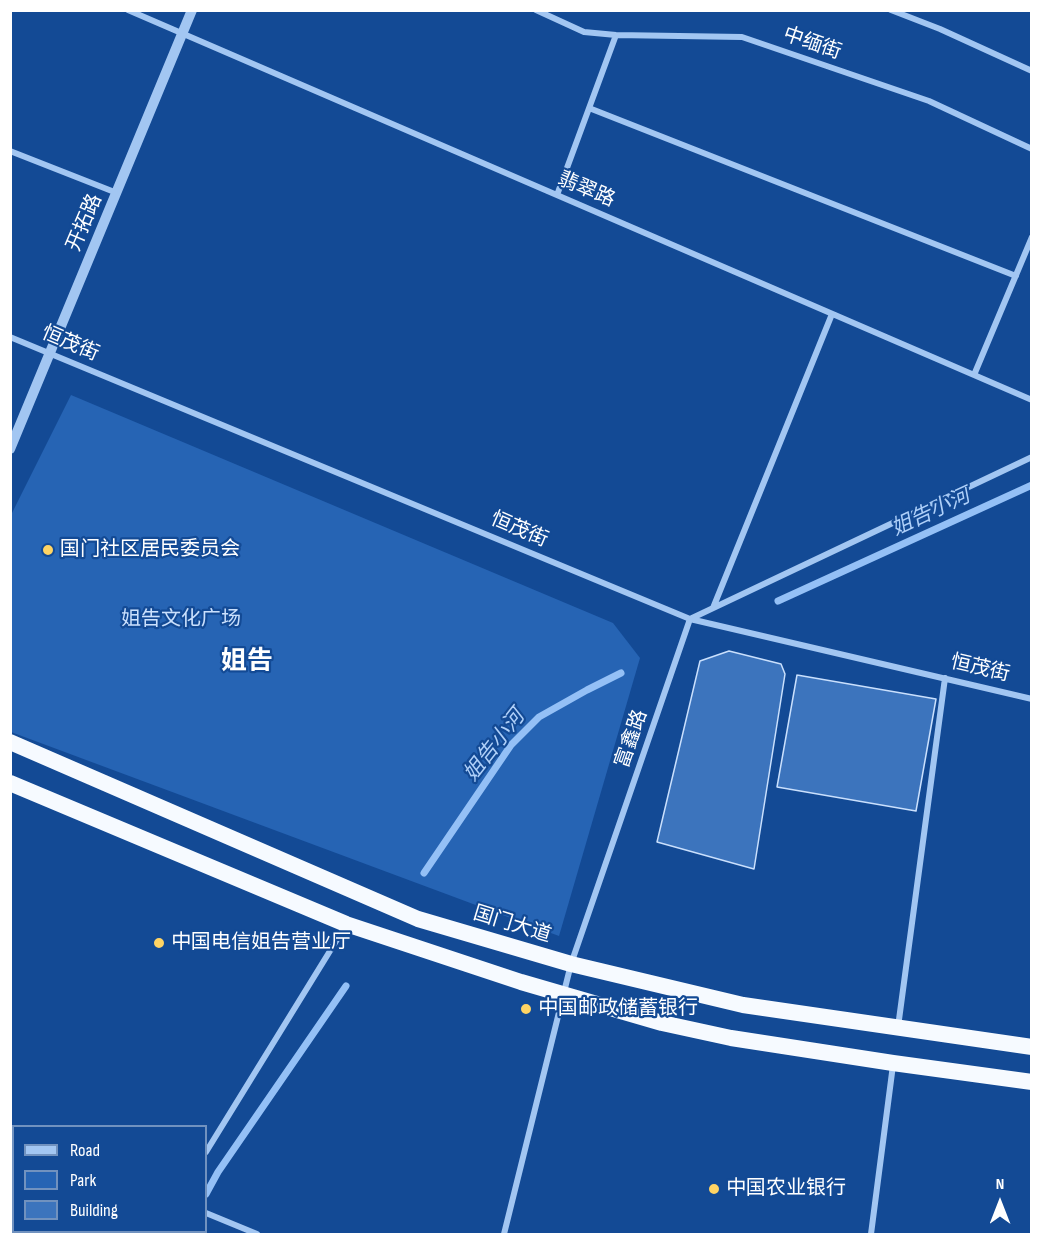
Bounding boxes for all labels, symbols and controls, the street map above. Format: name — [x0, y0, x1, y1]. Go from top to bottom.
street label: 中缅街 — [780, 23, 844, 65]
street label: 翡翠路 — [554, 167, 618, 213]
street label: 开拓路 — [62, 191, 108, 255]
street label: 恒茂街 — [38, 321, 102, 367]
water label: 姐告小河 — [888, 484, 974, 542]
street label: 恒茂街 — [487, 507, 551, 553]
place label: 国门社区居民委员会 — [60, 538, 240, 562]
marker: 国门社区居民委员会 — [41, 543, 55, 557]
park label: 姐告文化广场 — [121, 608, 241, 632]
district label: 姐告 — [221, 646, 273, 678]
street label: 恒茂街 — [948, 651, 1012, 687]
water label: 姐告小河 — [459, 705, 531, 787]
street label: 富鑫路 — [611, 707, 653, 771]
street label: 国门大道 — [470, 902, 554, 948]
place label: 中国电信姐告营业厅 — [171, 931, 351, 955]
marker: 中国电信姐告营业厅 — [152, 936, 166, 950]
place label: 中国邮政储蓄银行 — [538, 997, 698, 1021]
marker: 中国邮政储蓄银行 — [519, 1002, 533, 1016]
legend — [12, 1125, 207, 1233]
text: Road — [70, 1140, 100, 1161]
text: Park — [70, 1170, 96, 1191]
north arrow — [970, 1173, 1030, 1233]
text: N — [996, 1175, 1004, 1194]
place label: 中国农业银行 — [726, 1177, 846, 1201]
marker: 中国农业银行 — [707, 1182, 721, 1196]
text: Building — [70, 1200, 118, 1221]

